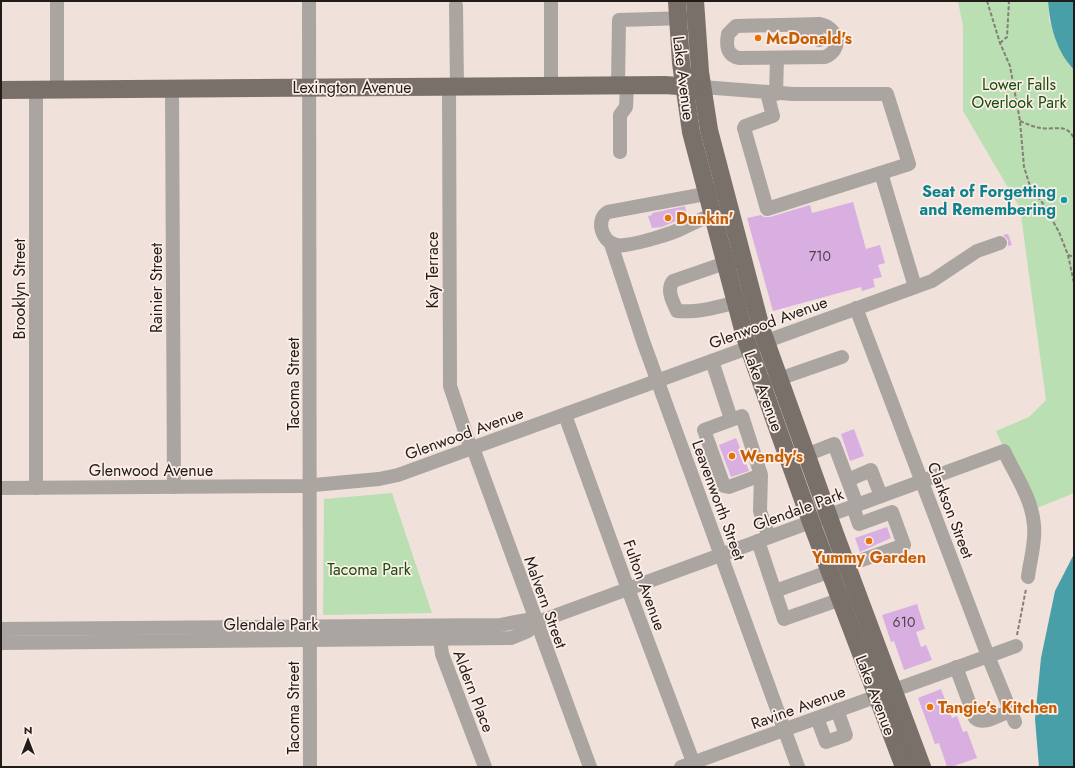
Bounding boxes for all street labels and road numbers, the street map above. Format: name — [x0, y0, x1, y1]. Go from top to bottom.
street label: Lake Avenue — [667, 35, 700, 121]
street label: Lexington Avenue — [292, 76, 412, 99]
street label: Kay Terrace — [421, 231, 444, 309]
street label: Brooklyn Street — [8, 238, 31, 339]
street label: Rainier Street — [145, 243, 168, 333]
street label: Glenwood Avenue — [706, 290, 831, 355]
street label: Tacoma Street — [282, 337, 305, 431]
street label: Lake Avenue — [738, 347, 789, 435]
street label: Glenwood Avenue — [402, 401, 527, 466]
street label: Leavenworth Street — [686, 437, 751, 564]
street label: Glenwood Avenue — [89, 459, 213, 482]
street label: Clarkson Street — [922, 459, 979, 562]
street label: Glendale Park — [750, 482, 848, 536]
street label: Fulton Avenue — [617, 536, 672, 634]
street label: Malvern Street — [518, 553, 573, 651]
street label: Glendale Park — [224, 613, 319, 636]
street label: Aldern Place — [447, 647, 500, 736]
street label: Lake Avenue — [850, 652, 901, 739]
street label: Tacoma Street — [282, 661, 305, 755]
street label: Ravine Avenue — [748, 680, 849, 735]

